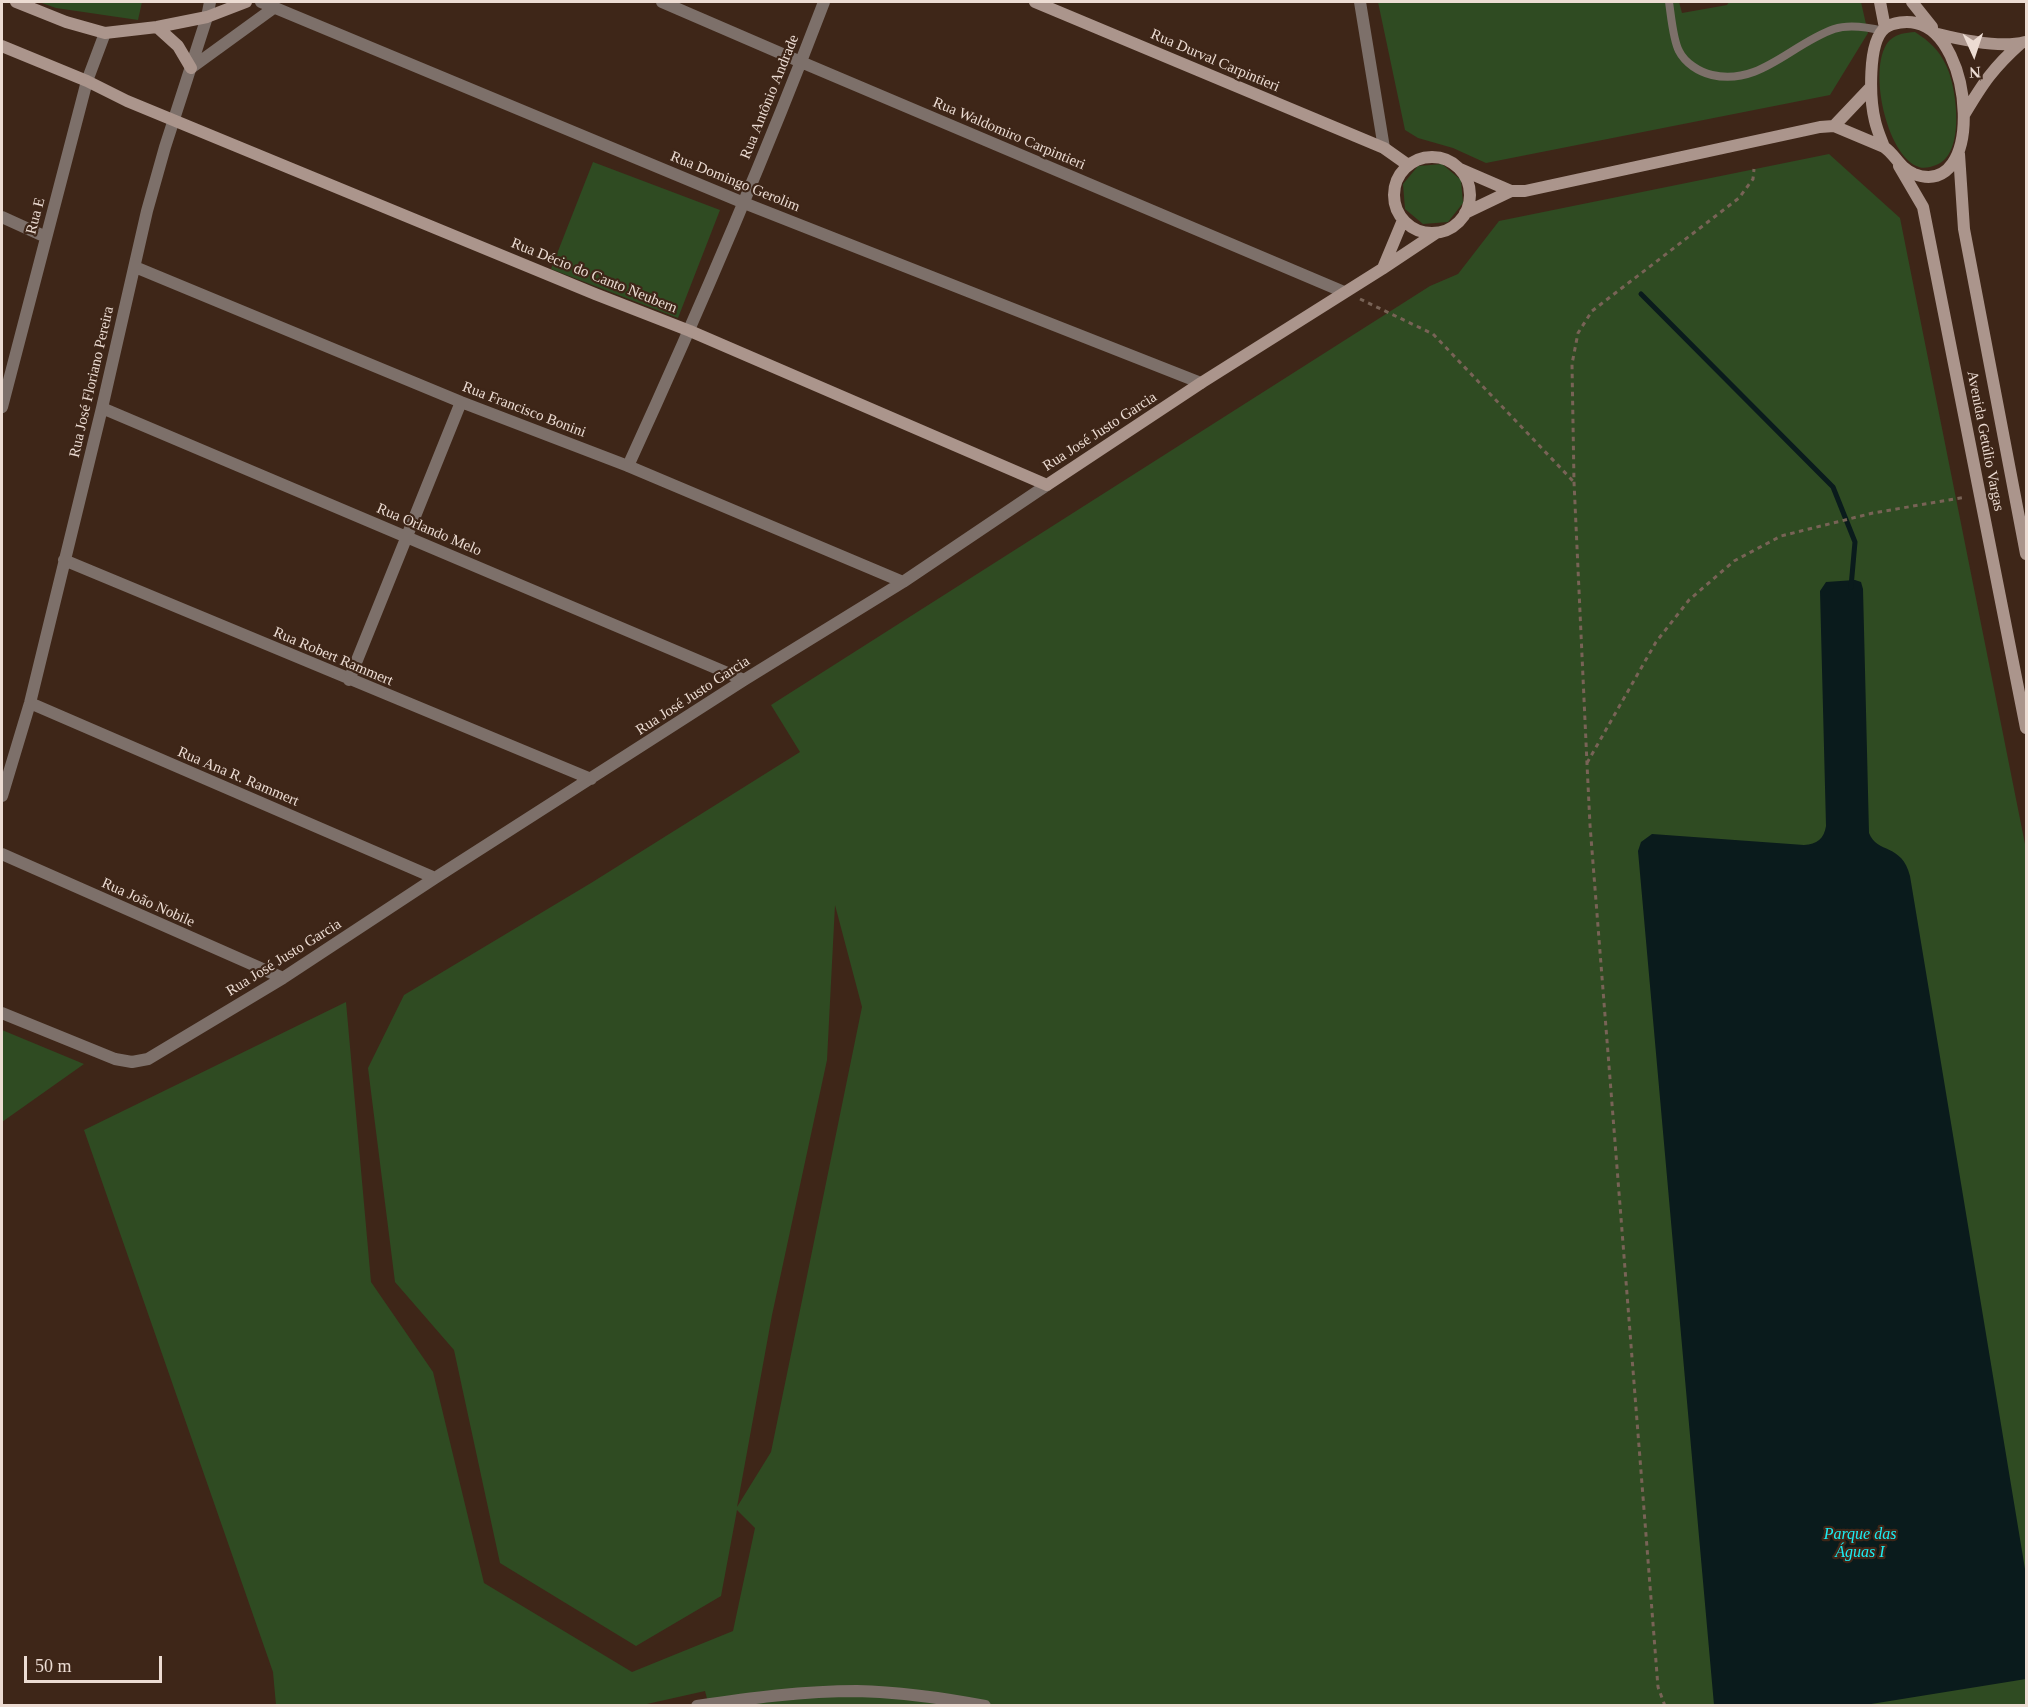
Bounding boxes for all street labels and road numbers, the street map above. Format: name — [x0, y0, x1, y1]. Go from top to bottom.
street label: Rua Durval Carpintieri — [1148, 26, 1282, 96]
street label: Rua Antônio Andrade — [737, 32, 803, 162]
street label: Rua Waldomiro Carpintieri — [930, 94, 1088, 174]
street label: Rua Domingo Gerolim — [668, 148, 802, 216]
street label: Rua E — [23, 196, 49, 236]
street label: Rua Décio do Canto Neubern — [508, 234, 680, 318]
street label: Rua José Floriano Pereira — [66, 305, 118, 459]
street label: Avenida Getúlio Vargas — [1963, 369, 2007, 513]
street label: Rua Francisco Bonini — [460, 378, 588, 442]
street label: Rua José Justo Garcia — [1040, 388, 1160, 476]
street label: Rua Orlando Melo — [374, 500, 484, 560]
street label: Rua Robert Rammert — [270, 624, 396, 690]
street label: Rua José Justo Garcia — [633, 652, 753, 740]
street label: Rua Ana R. Rammert — [175, 743, 301, 811]
street label: Rua João Nobile — [99, 874, 197, 932]
street label: Rua José Justo Garcia — [223, 915, 345, 1001]

